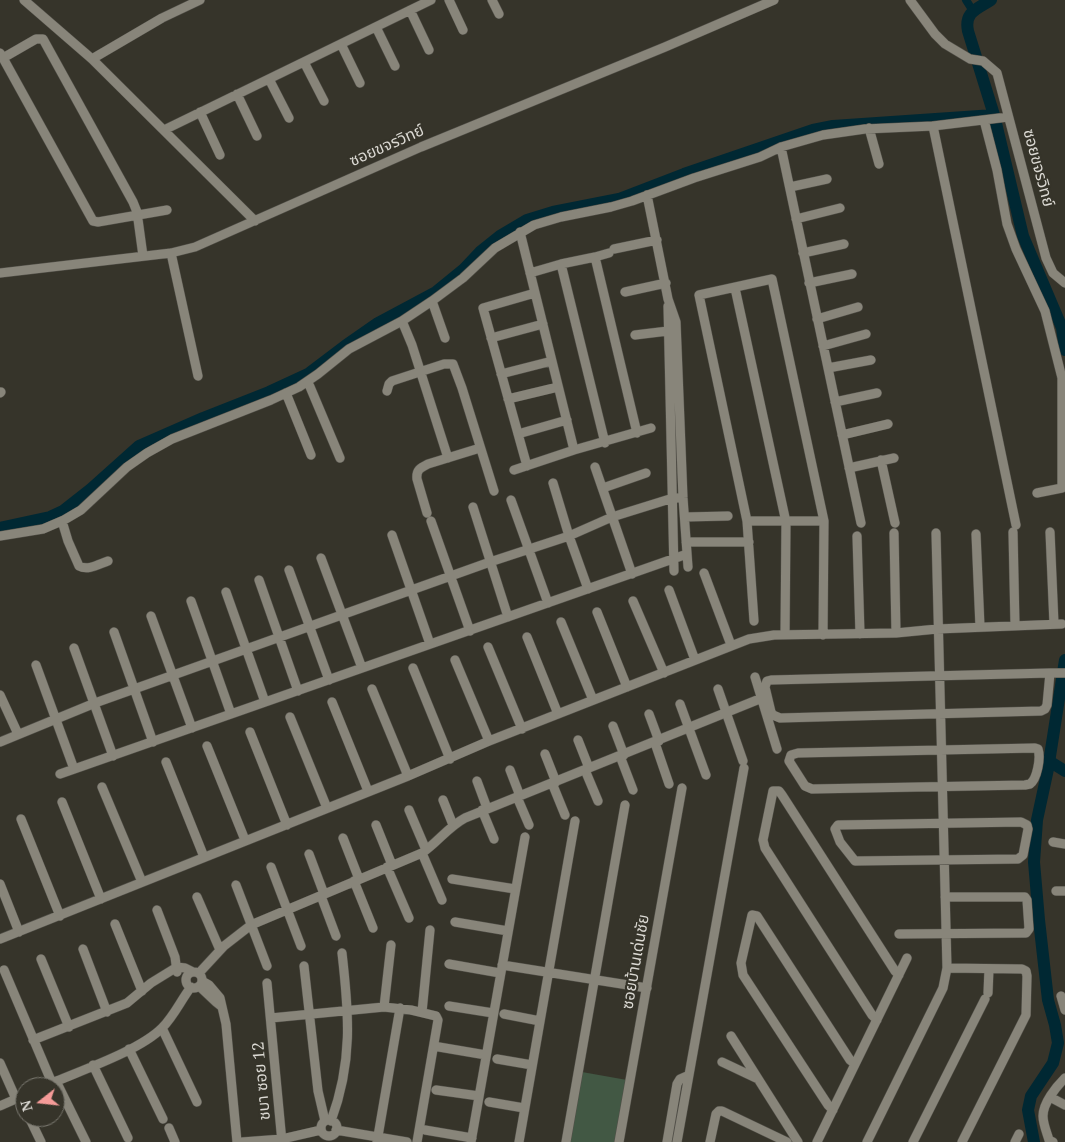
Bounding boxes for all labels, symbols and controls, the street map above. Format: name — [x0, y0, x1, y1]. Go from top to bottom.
street label: ซอยขจรวิทย์ — [347, 121, 427, 171]
street label: ซอยขจรวิทย์ — [1018, 127, 1058, 209]
street label: ซอยบ้านเด่นชัย — [618, 913, 654, 1011]
street label: ชบา ซอย 12 — [249, 1041, 275, 1121]
north arrow — [15, 1077, 65, 1127]
text: N — [15, 1098, 37, 1114]

